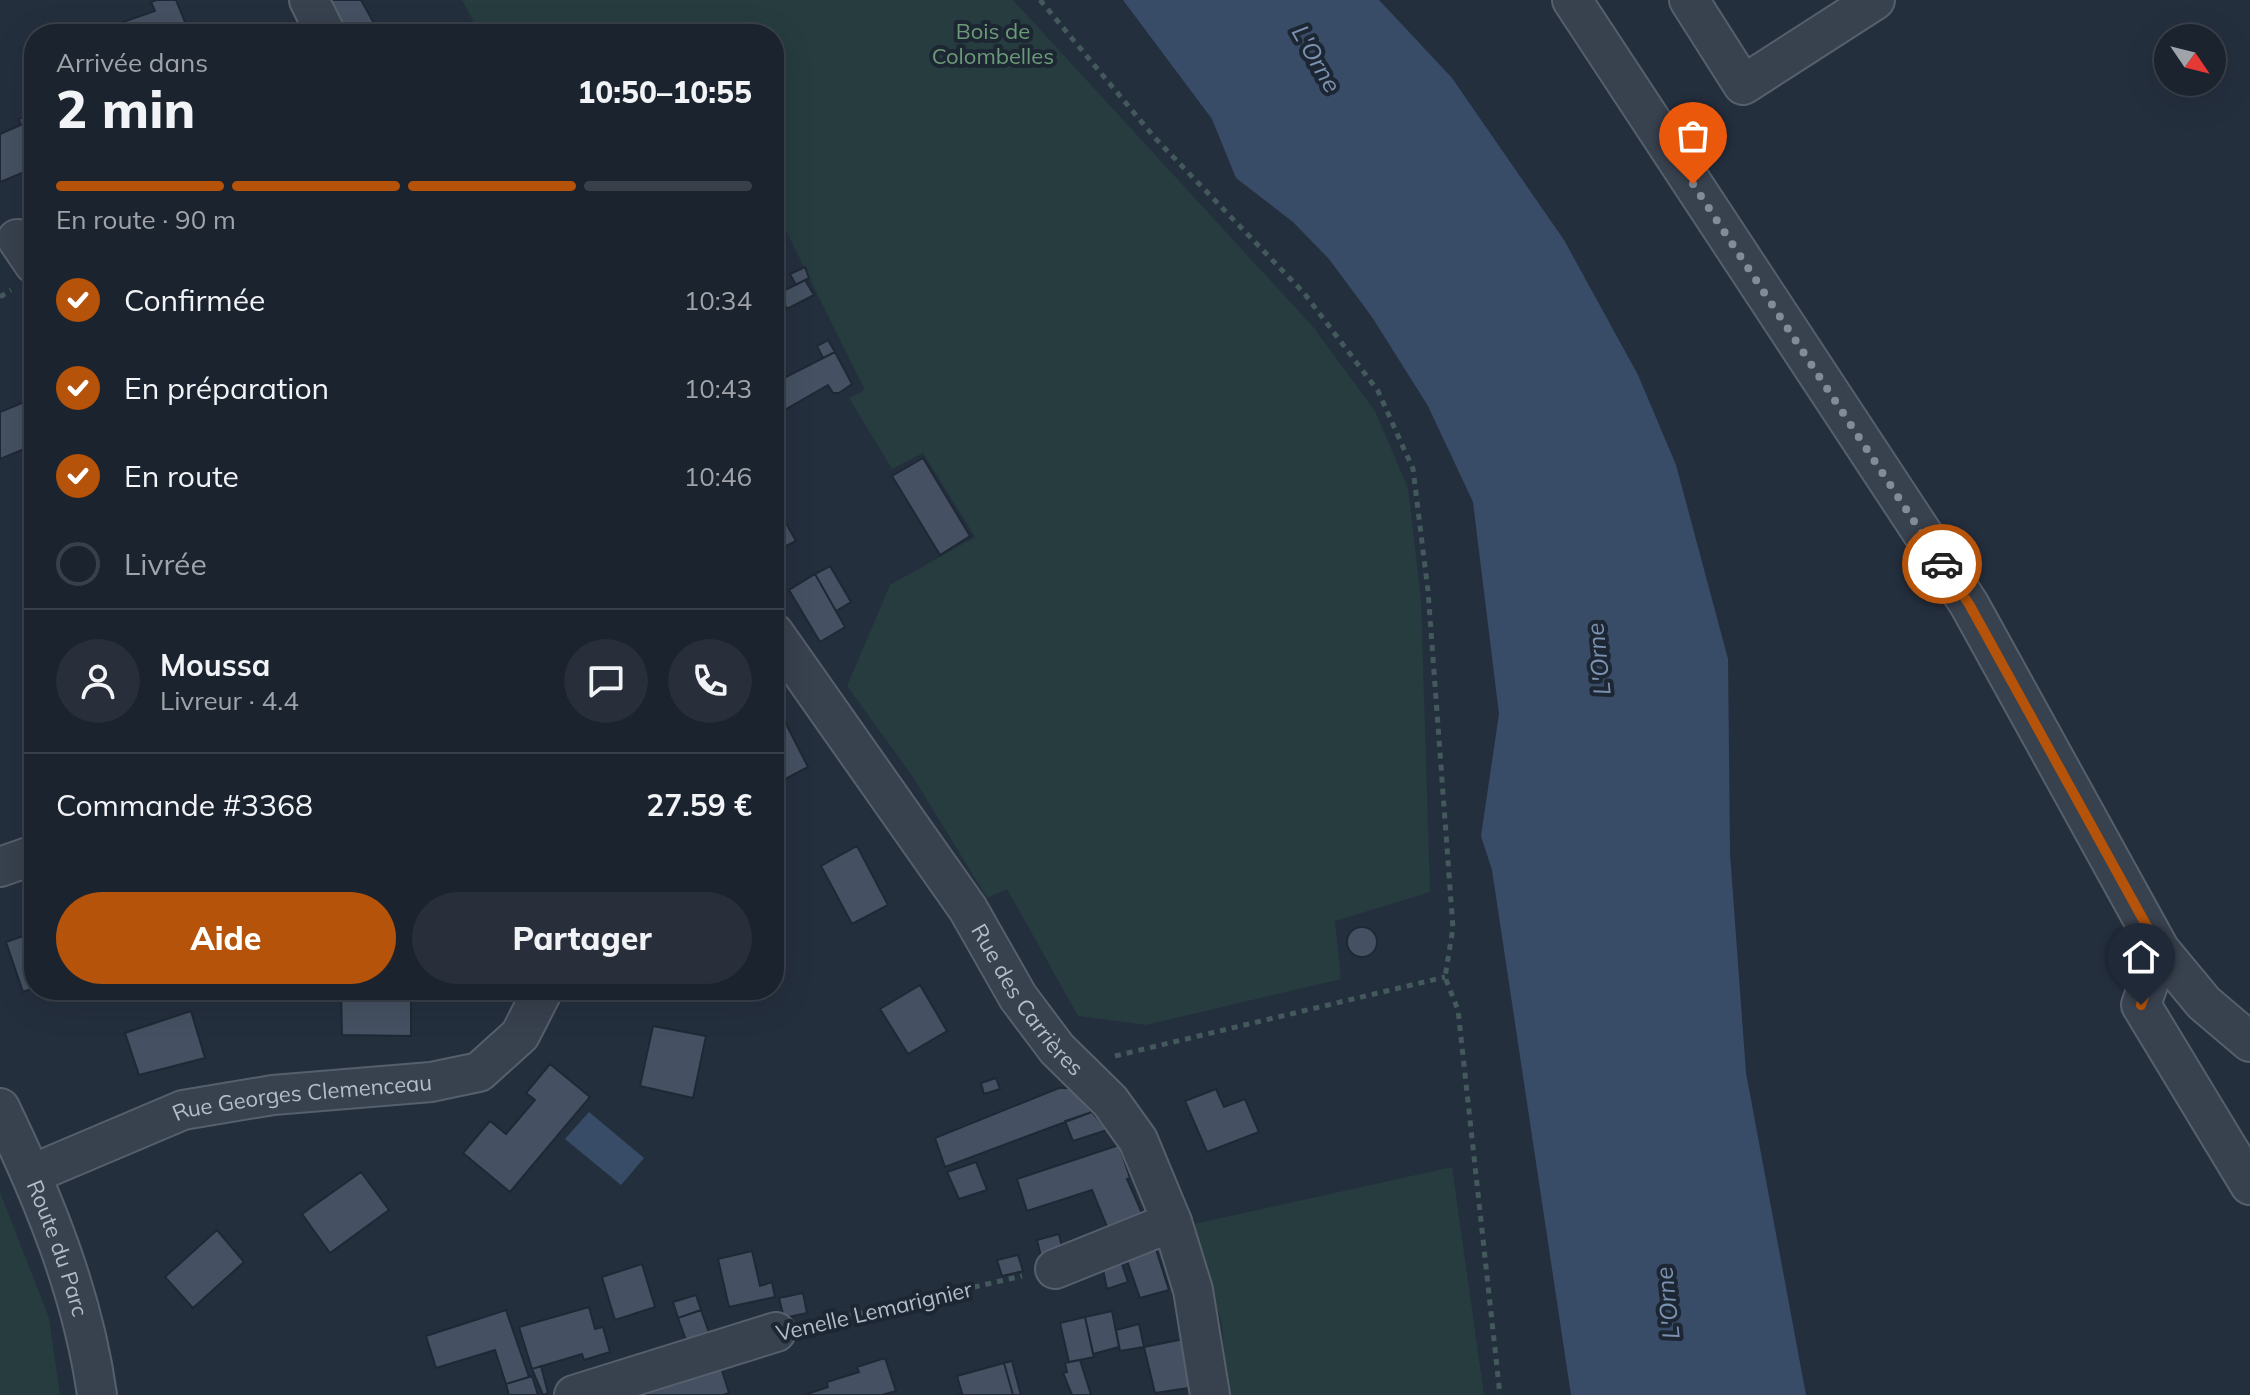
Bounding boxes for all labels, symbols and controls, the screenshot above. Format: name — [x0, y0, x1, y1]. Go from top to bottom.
park label: Bois de Colombelles — [932, 17, 1054, 70]
water label: L'Orne — [1286, 19, 1348, 98]
north arrow — [2154, 24, 2226, 96]
map controls — [2154, 24, 2226, 96]
text: Arrivée dans — [56, 46, 208, 79]
text: 10:50–10:55 — [577, 73, 752, 111]
text: 2 min — [56, 76, 195, 141]
pin — [1659, 102, 1727, 184]
icon: bag — [1671, 114, 1715, 158]
text: En route · 90 m — [56, 203, 236, 236]
icon: check — [56, 278, 100, 322]
text: Confirmée — [124, 281, 265, 319]
text: 10:34 — [684, 284, 752, 317]
icon: check — [56, 366, 100, 410]
text: En préparation — [124, 369, 329, 407]
text: 10:43 — [684, 372, 752, 405]
icon: check — [56, 454, 100, 498]
text: En route — [124, 457, 239, 495]
text: 10:46 — [684, 460, 752, 493]
courier — [1902, 524, 1982, 604]
icon: car — [1920, 542, 1964, 586]
text: Livrée — [124, 545, 207, 583]
water label: L'Orne — [1579, 621, 1617, 697]
button: person — [56, 639, 140, 723]
button: chat — [564, 639, 648, 723]
button: phone — [668, 639, 752, 723]
text: Moussa — [160, 646, 270, 684]
text: Livreur · 4.4 — [160, 684, 299, 717]
text: Commande #3368 — [56, 786, 313, 824]
text: 27.59 € — [646, 786, 752, 824]
button: Aide — [56, 892, 396, 984]
button: Partager — [412, 892, 752, 984]
street label: Rue des Carrières — [965, 919, 1090, 1081]
pin — [2107, 923, 2175, 1005]
icon: home — [2119, 935, 2163, 979]
street label: Rue Georges Clemenceau — [168, 1068, 433, 1127]
street label: Route du Parc — [21, 1176, 95, 1320]
water label: L'Orne — [1648, 1265, 1686, 1341]
street label: Venelle Lemarignier — [773, 1275, 975, 1347]

